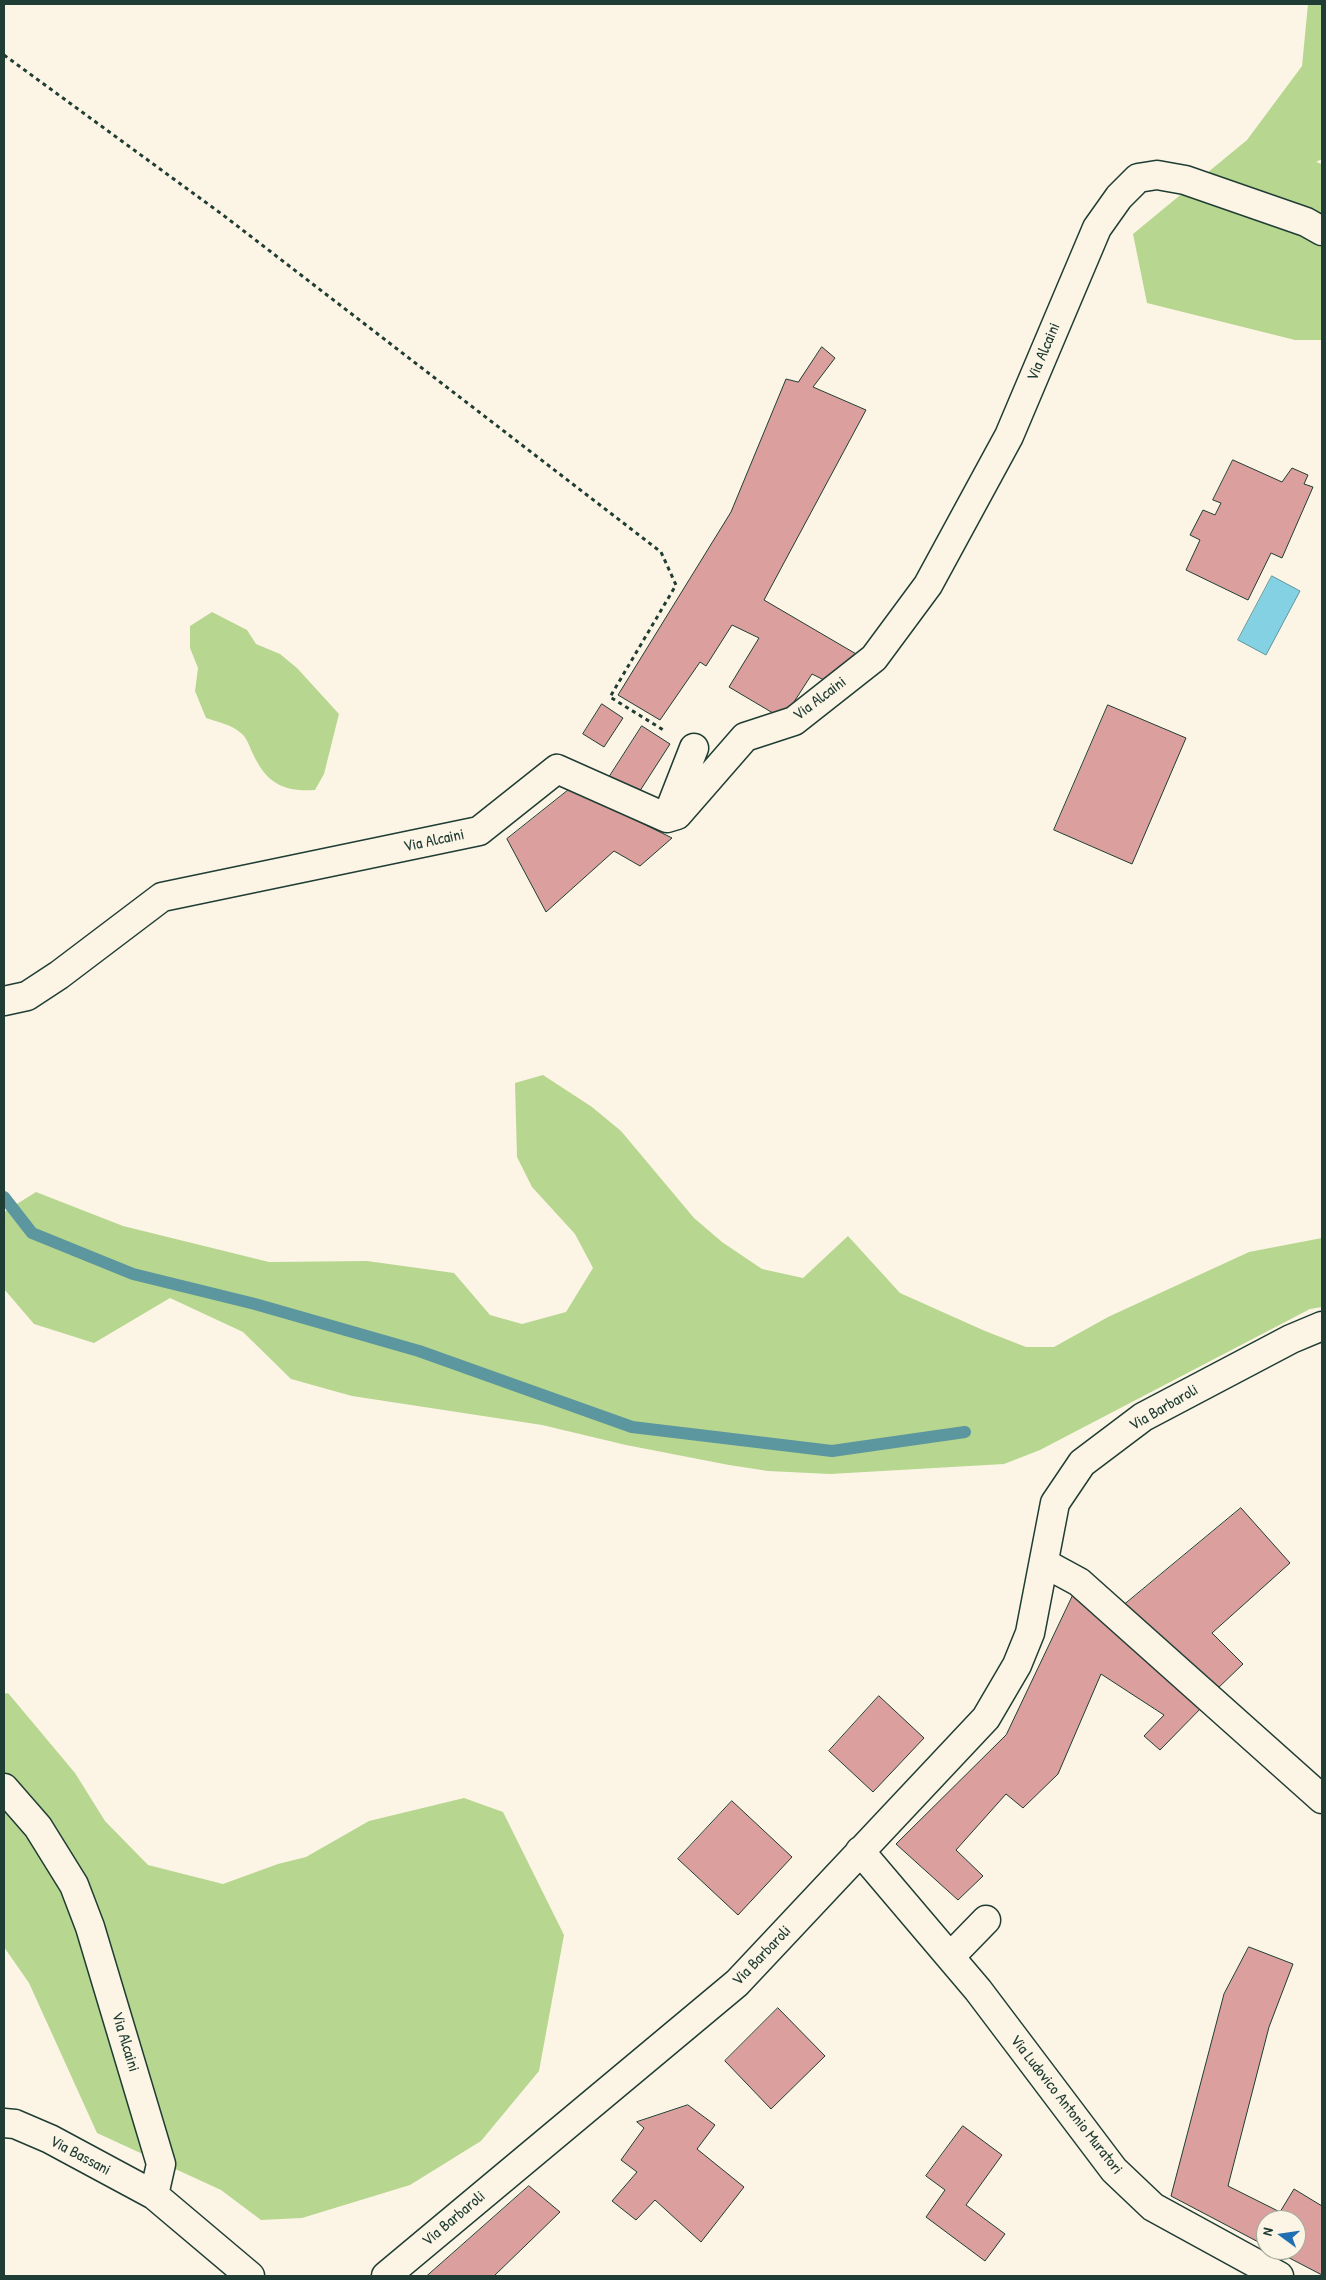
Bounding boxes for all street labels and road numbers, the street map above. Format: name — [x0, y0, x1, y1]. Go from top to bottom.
street label: Via Alcaini — [1023, 320, 1065, 384]
street label: Via Alcaini — [790, 673, 850, 725]
street label: Via Alcaini — [402, 825, 466, 857]
street label: Via Barbaroli — [1126, 1381, 1202, 1435]
street label: Via Barbaroli — [729, 1922, 795, 1990]
street label: Via Alcaini — [107, 2010, 143, 2074]
street label: Via Ludovico Antonio Muratori — [1006, 2031, 1126, 2179]
street label: Via Bassani — [46, 2132, 114, 2180]
street label: Via Barbaroli — [419, 2187, 489, 2251]

